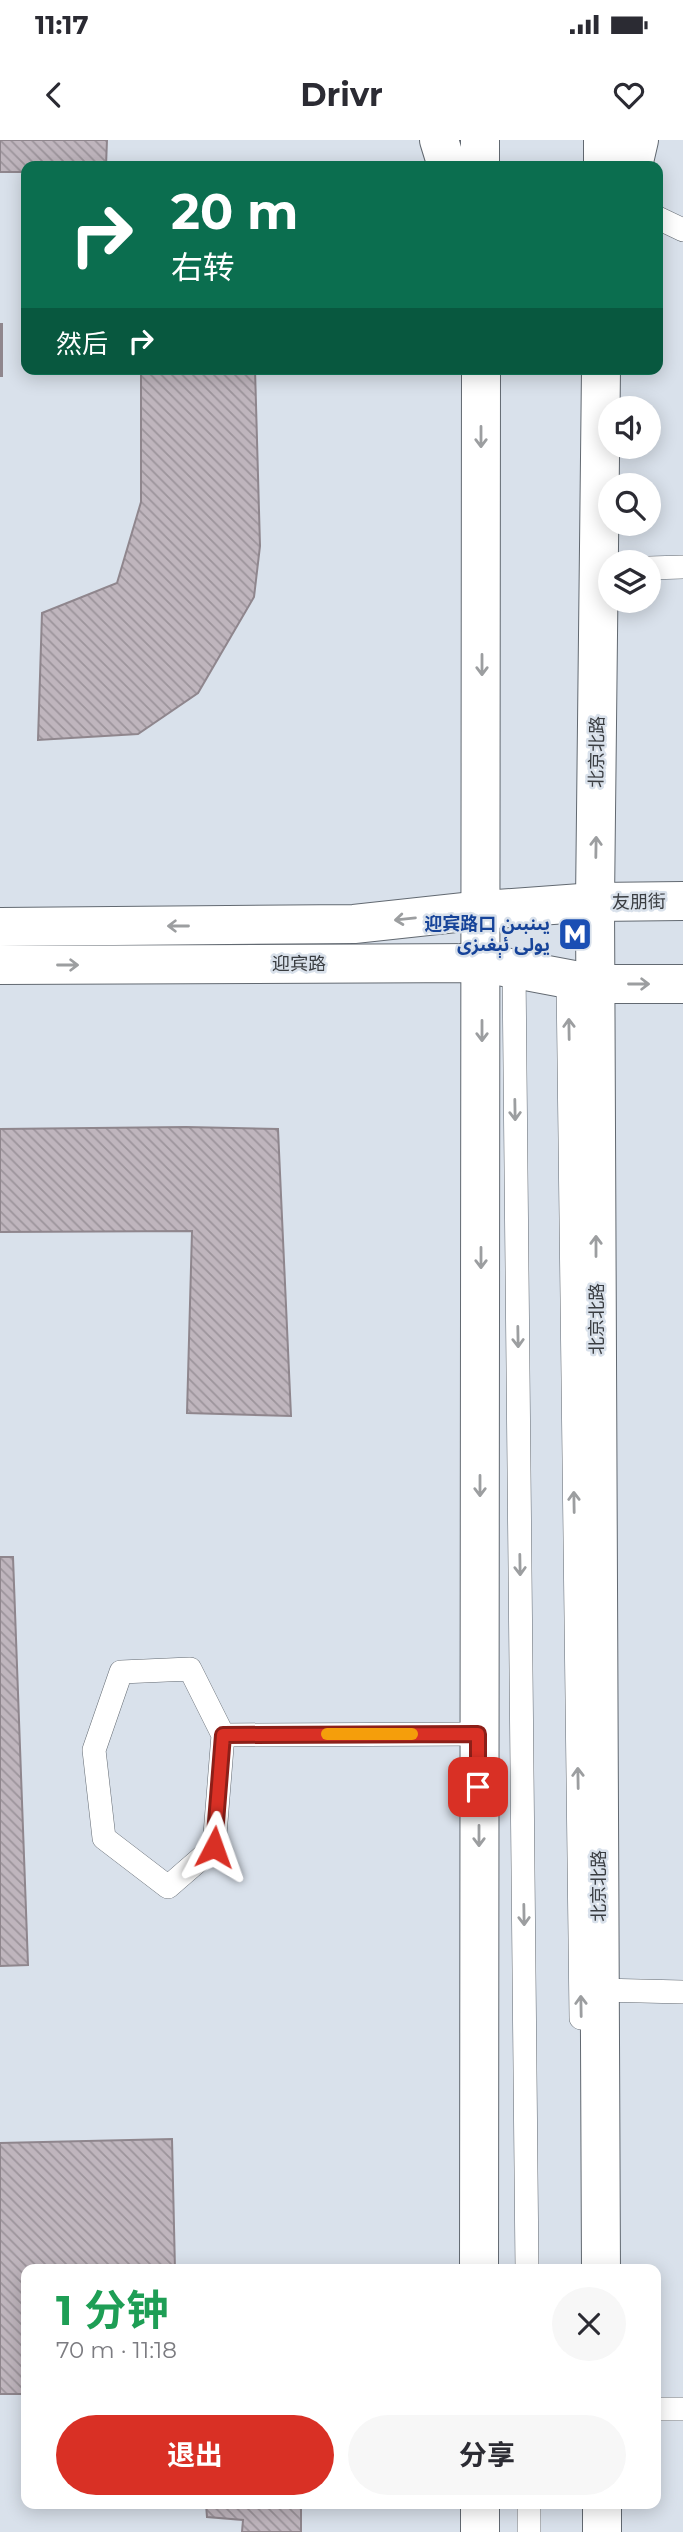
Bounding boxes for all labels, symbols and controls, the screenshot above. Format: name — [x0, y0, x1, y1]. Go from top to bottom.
text: 11:17 — [35, 9, 89, 41]
text: Drivr — [300, 75, 383, 114]
icon: back — [35, 76, 73, 114]
icon: heart — [610, 76, 648, 114]
text: 20 m — [171, 182, 298, 241]
icon: right — [56, 189, 147, 280]
text: 右转 — [171, 248, 235, 287]
icon: right — [122, 322, 160, 360]
text: 然后 — [56, 328, 108, 360]
map controls — [598, 396, 661, 613]
button: sound — [598, 396, 661, 459]
one-way arrow — [474, 426, 488, 449]
button: search — [598, 473, 661, 536]
button: layers — [598, 550, 661, 613]
one-way arrow — [475, 653, 489, 676]
street label: 北京北路 — [585, 716, 609, 788]
one-way arrow — [589, 836, 603, 859]
street label: 友朋街 — [612, 891, 666, 913]
one-way arrow — [394, 912, 417, 925]
place label: 迎宾路口 يىنبىن يولى ئېغىزى — [424, 913, 550, 958]
metro station icon: 迎宾路口 يىنبىن يولى ئېغىزى — [556, 915, 594, 953]
one-way arrow — [167, 919, 190, 933]
street label: 迎宾路 — [272, 953, 326, 975]
one-way arrow — [56, 958, 79, 972]
one-way arrow — [627, 977, 650, 991]
one-way arrow — [562, 1018, 575, 1041]
one-way arrow — [475, 1019, 489, 1042]
one-way arrow — [509, 1098, 522, 1121]
one-way arrow — [589, 1235, 603, 1258]
one-way arrow — [474, 1247, 488, 1270]
street label: 北京北路 — [586, 1283, 608, 1355]
one-way arrow — [511, 1325, 525, 1348]
one-way arrow — [473, 1474, 487, 1497]
one-way arrow — [568, 1490, 581, 1513]
one-way arrow — [513, 1553, 527, 1576]
pin — [448, 1757, 508, 1817]
one-way arrow — [571, 1767, 585, 1790]
icon: arrive — [459, 1768, 497, 1806]
position arrow — [177, 1810, 251, 1884]
one-way arrow — [472, 1824, 485, 1847]
street label: 北京北路 — [588, 1850, 610, 1922]
one-way arrow — [517, 1903, 530, 1926]
one-way arrow — [574, 1994, 588, 2017]
text: 1 分钟 — [56, 2284, 168, 2336]
button: close — [552, 2287, 626, 2361]
text: 70 m · 11:18 — [56, 2336, 177, 2364]
button: 退出 — [56, 2415, 334, 2495]
button: 分享 — [348, 2415, 626, 2495]

